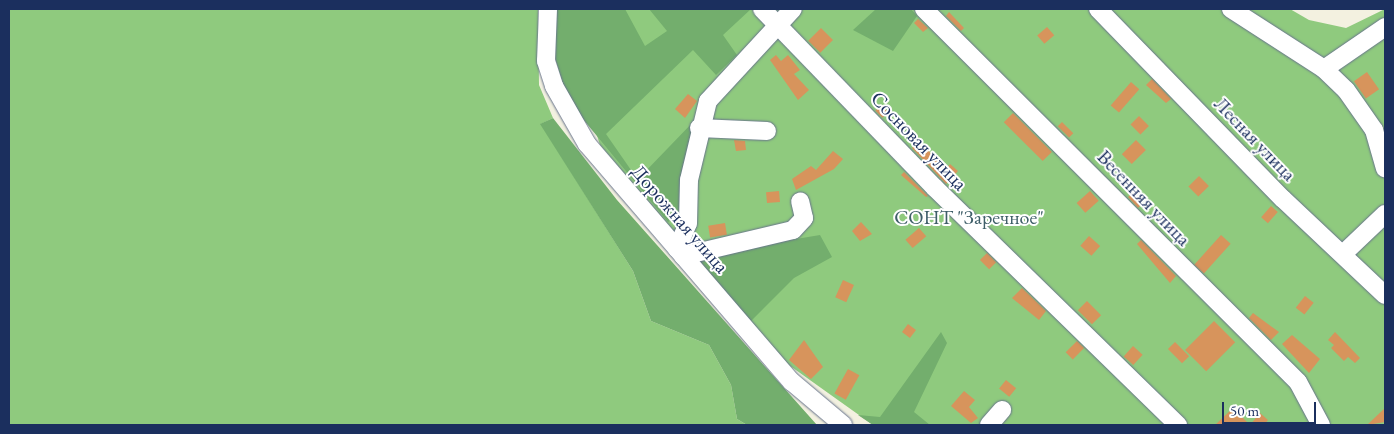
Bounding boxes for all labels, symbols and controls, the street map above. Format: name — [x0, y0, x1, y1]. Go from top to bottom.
street label: Сосновая улица — [866, 86, 972, 196]
street label: Лесная улица — [1209, 92, 1301, 186]
street label: Весенняя улица — [1092, 145, 1196, 251]
street label: Дорожная улица — [626, 160, 734, 278]
park label: СОНТ "Заречное" — [894, 205, 1044, 229]
scale bar — [1224, 392, 1318, 424]
text: 50 m — [1230, 401, 1259, 420]

